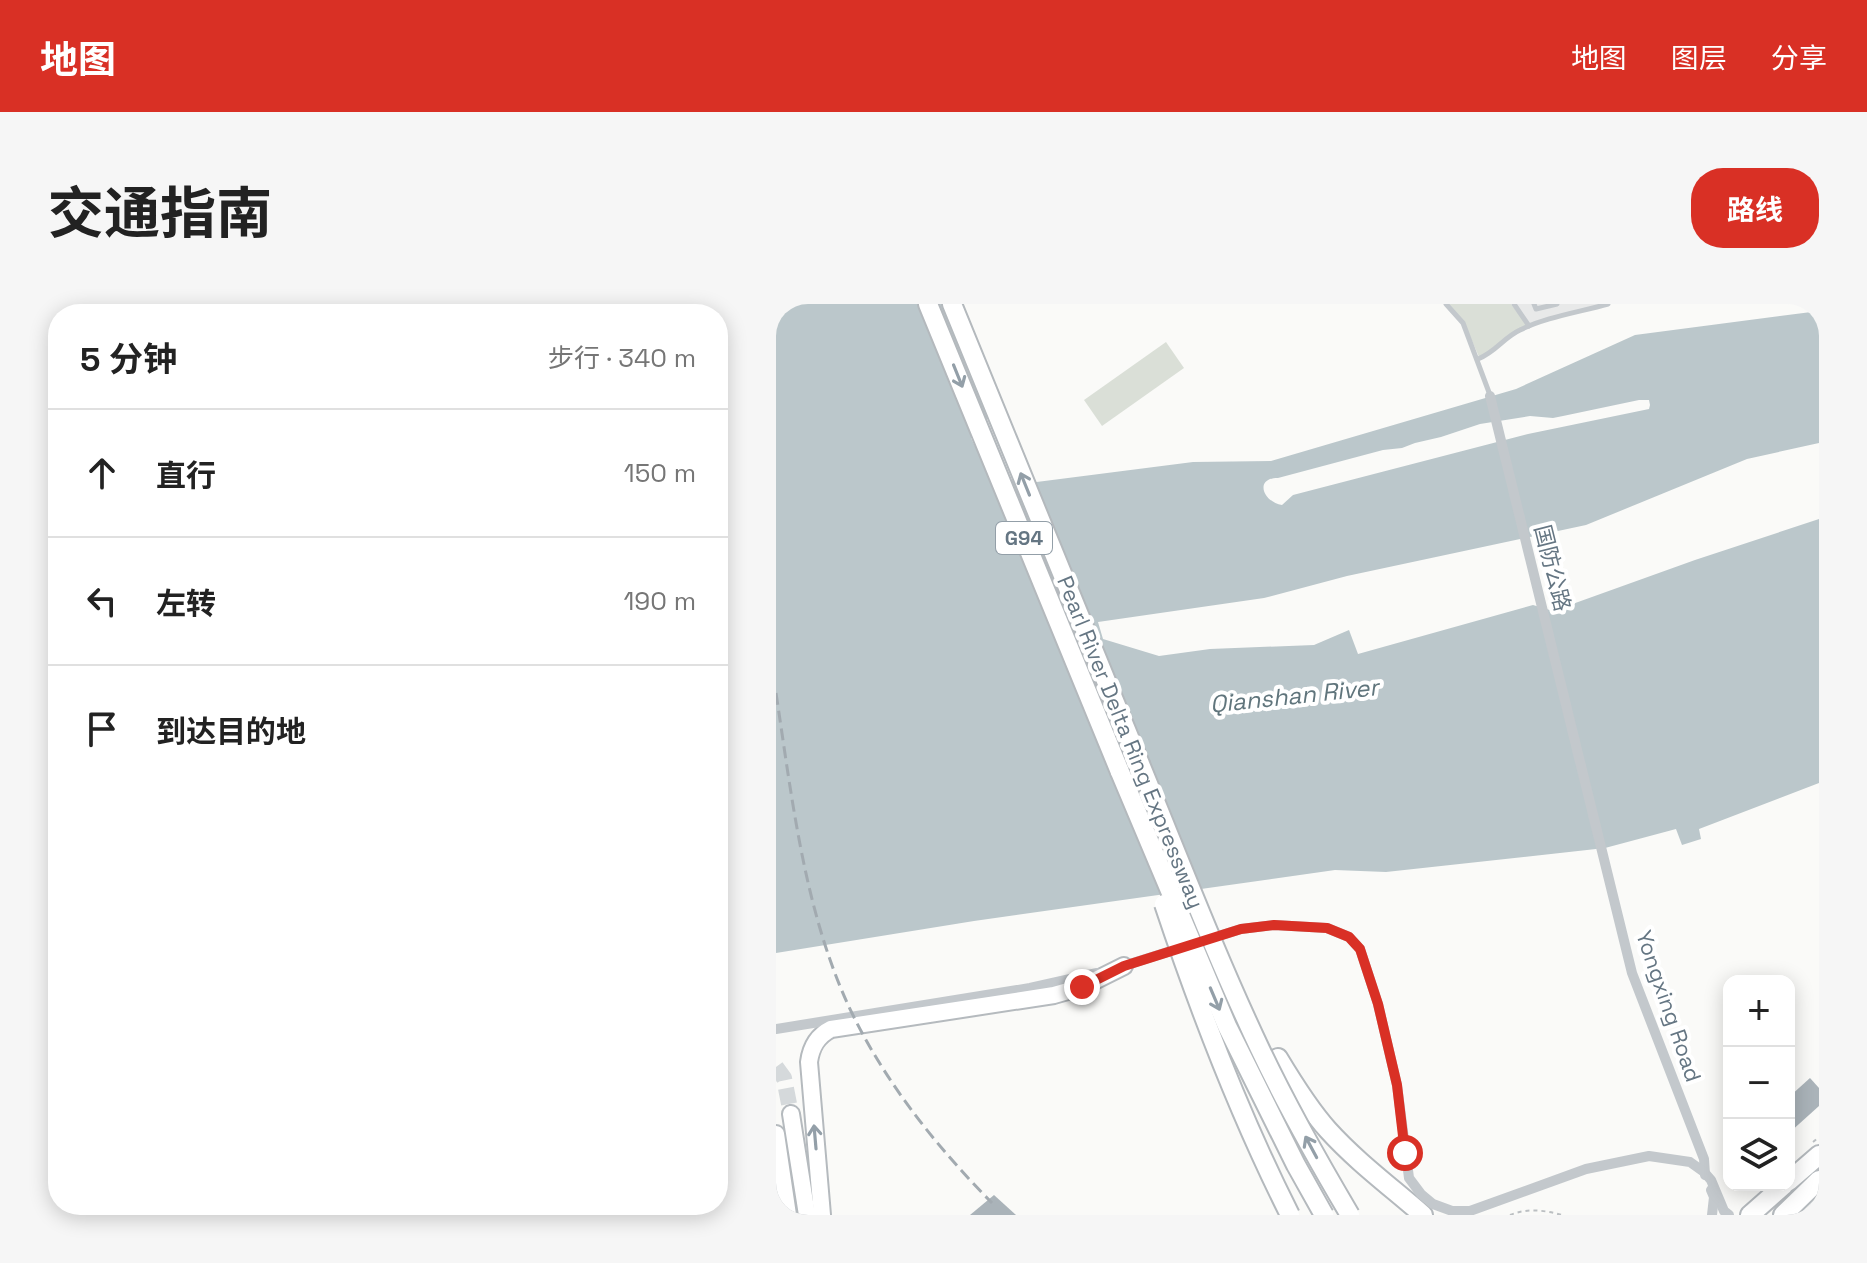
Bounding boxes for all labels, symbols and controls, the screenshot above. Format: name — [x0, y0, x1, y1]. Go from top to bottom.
text: 地图 — [40, 36, 116, 84]
text: 地图 — [1571, 40, 1627, 76]
text: 图层 — [1671, 40, 1727, 76]
text: 分享 — [1771, 40, 1827, 76]
button: 路线 — [1691, 168, 1819, 248]
text: 交通指南 — [48, 178, 272, 249]
text: 5 分钟 — [80, 338, 177, 381]
text: 步行 · 340 m — [548, 341, 696, 375]
one-way arrow — [951, 363, 966, 388]
icon: ahead — [80, 451, 124, 495]
text: 直行 — [156, 456, 216, 495]
text: 150 m — [624, 456, 696, 490]
one-way arrow — [1017, 472, 1032, 497]
road number: G94 — [996, 522, 1052, 554]
street label: 国防公路 — [1529, 522, 1577, 614]
street label: Pearl River Delta Ring Expressway — [1051, 572, 1211, 912]
icon: left — [80, 579, 124, 623]
text: 左转 — [156, 584, 216, 623]
text: 190 m — [624, 584, 696, 618]
water label: Qianshan River — [1208, 671, 1383, 720]
icon: arrive — [80, 707, 124, 751]
text: 到达目的地 — [156, 712, 306, 751]
street label: Yongxing Road — [1630, 927, 1708, 1085]
route end — [1064, 969, 1100, 1005]
map controls — [1723, 975, 1795, 1191]
button: + — [1723, 975, 1795, 1047]
one-way arrow — [1209, 986, 1224, 1011]
button: − — [1723, 1047, 1795, 1119]
button: layers — [1723, 1119, 1795, 1191]
one-way arrow — [807, 1124, 822, 1151]
route start — [1387, 1135, 1423, 1171]
one-way arrow — [1303, 1136, 1319, 1160]

